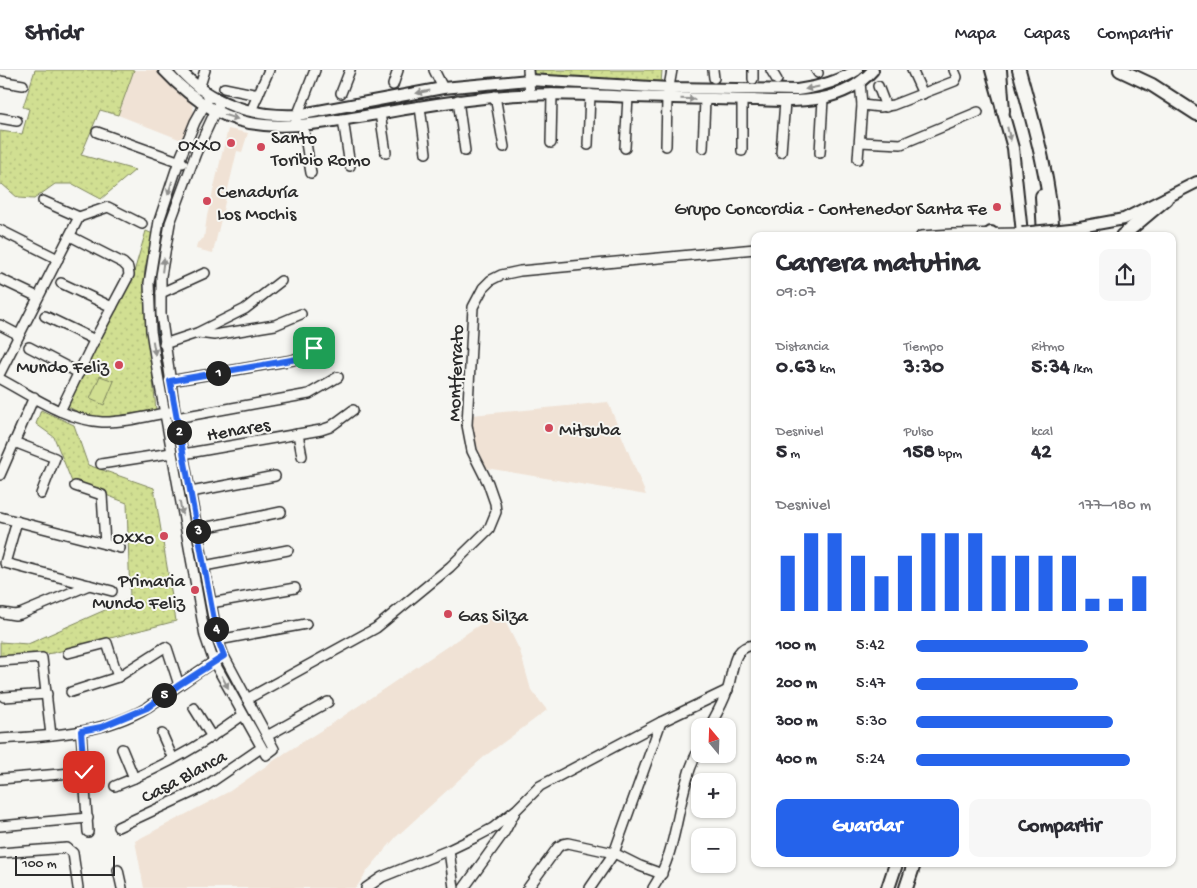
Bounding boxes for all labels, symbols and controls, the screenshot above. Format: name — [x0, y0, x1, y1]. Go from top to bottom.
text: Stridr — [25, 20, 82, 49]
text: Mapa — [955, 24, 996, 45]
text: Capas — [1024, 24, 1069, 45]
text: Compartir — [1097, 24, 1172, 45]
one-way arrow — [803, 84, 819, 92]
one-way arrow — [415, 89, 431, 97]
one-way arrow — [680, 95, 696, 103]
one-way arrow — [224, 114, 239, 122]
one-way arrow — [1005, 126, 1013, 141]
place label: Santo Toribio Romo — [270, 128, 371, 173]
place label: OXXO — [178, 135, 222, 158]
marker: OXXO — [225, 137, 237, 149]
marker: Santo Toribio Romo — [255, 141, 267, 153]
one-way arrow — [166, 181, 173, 196]
place label: Cenaduría Los Mochis — [217, 182, 300, 227]
marker: Cenaduría Los Mochis — [201, 195, 213, 207]
place label: Grupo Concordia - Contenedor Santa Fe — [674, 199, 987, 222]
marker: Grupo Concordia - Contenedor Santa Fe — [991, 201, 1003, 213]
text: Carrera matutina — [776, 248, 979, 281]
button: share — [1099, 249, 1151, 301]
one-way arrow — [159, 257, 167, 273]
text: 09:07 — [776, 284, 816, 303]
street label: Montferrato — [444, 324, 471, 422]
pin — [293, 327, 335, 369]
icon: arrive — [300, 334, 328, 362]
text: Distancia — [776, 339, 829, 356]
text: Tiempo — [904, 339, 943, 356]
text: Ritmo — [1031, 339, 1065, 356]
one-way arrow — [150, 340, 158, 356]
text: 0.63 — [776, 356, 816, 381]
text: 3:30 — [904, 356, 944, 381]
text: 5:34 — [1031, 356, 1070, 381]
place label: Mundo Feliz — [16, 357, 110, 380]
marker: Mundo Feliz — [113, 359, 125, 371]
pin: 1 — [206, 360, 230, 386]
text: km — [816, 361, 836, 378]
text: /km — [1070, 361, 1093, 378]
text: 1 — [216, 365, 221, 382]
street label: Henares — [205, 414, 273, 448]
pin: 2 — [166, 420, 192, 444]
place label: Mitsuba — [559, 420, 622, 443]
marker: Mitsuba — [543, 422, 555, 434]
text: 2 — [176, 424, 183, 441]
text: Desnivel — [776, 424, 824, 441]
text: Pulso — [904, 424, 933, 441]
text: kcal — [1031, 424, 1053, 441]
text: 5 — [776, 441, 787, 466]
text: 158 — [904, 441, 935, 466]
text: 42 — [1031, 441, 1052, 466]
text: m — [787, 446, 800, 463]
text: bpm — [935, 446, 962, 463]
text: Desnivel — [776, 497, 830, 516]
text: 177–180 m — [1079, 497, 1151, 516]
one-way arrow — [178, 501, 186, 517]
pin: 3 — [186, 518, 210, 544]
text: 3 — [195, 523, 202, 540]
place label: Oxxo — [113, 528, 154, 551]
marker: Oxxo — [158, 530, 170, 542]
place label: Primaria Mundo Feliz — [92, 571, 186, 616]
marker: Primaria Mundo Feliz — [189, 584, 201, 596]
place label: Gas Silza — [458, 606, 530, 629]
marker: Gas Silza — [442, 608, 454, 620]
pin: 4 — [204, 616, 228, 642]
text: 4 — [213, 621, 220, 638]
text: 100 m — [776, 637, 816, 656]
text: 5:42 — [856, 637, 885, 656]
one-way arrow — [221, 674, 229, 689]
text: 200 m — [776, 675, 817, 694]
text: 5:47 — [856, 675, 885, 694]
pin: 5 — [152, 682, 176, 708]
text: 5 — [161, 687, 168, 704]
text: 300 m — [776, 713, 818, 732]
text: 5:30 — [856, 713, 887, 732]
north arrow — [691, 718, 736, 762]
map controls — [691, 718, 736, 873]
street label: Casa Blanca — [138, 745, 233, 810]
pin — [63, 751, 105, 793]
text: 400 m — [776, 751, 817, 770]
text: 5:24 — [856, 751, 885, 770]
icon: check — [70, 758, 98, 786]
button: + — [691, 773, 736, 818]
button: Guardar — [776, 799, 959, 857]
button: Compartir — [969, 799, 1151, 857]
button: − — [691, 828, 736, 873]
scale bar — [15, 853, 115, 876]
text: 100 m — [22, 856, 57, 873]

